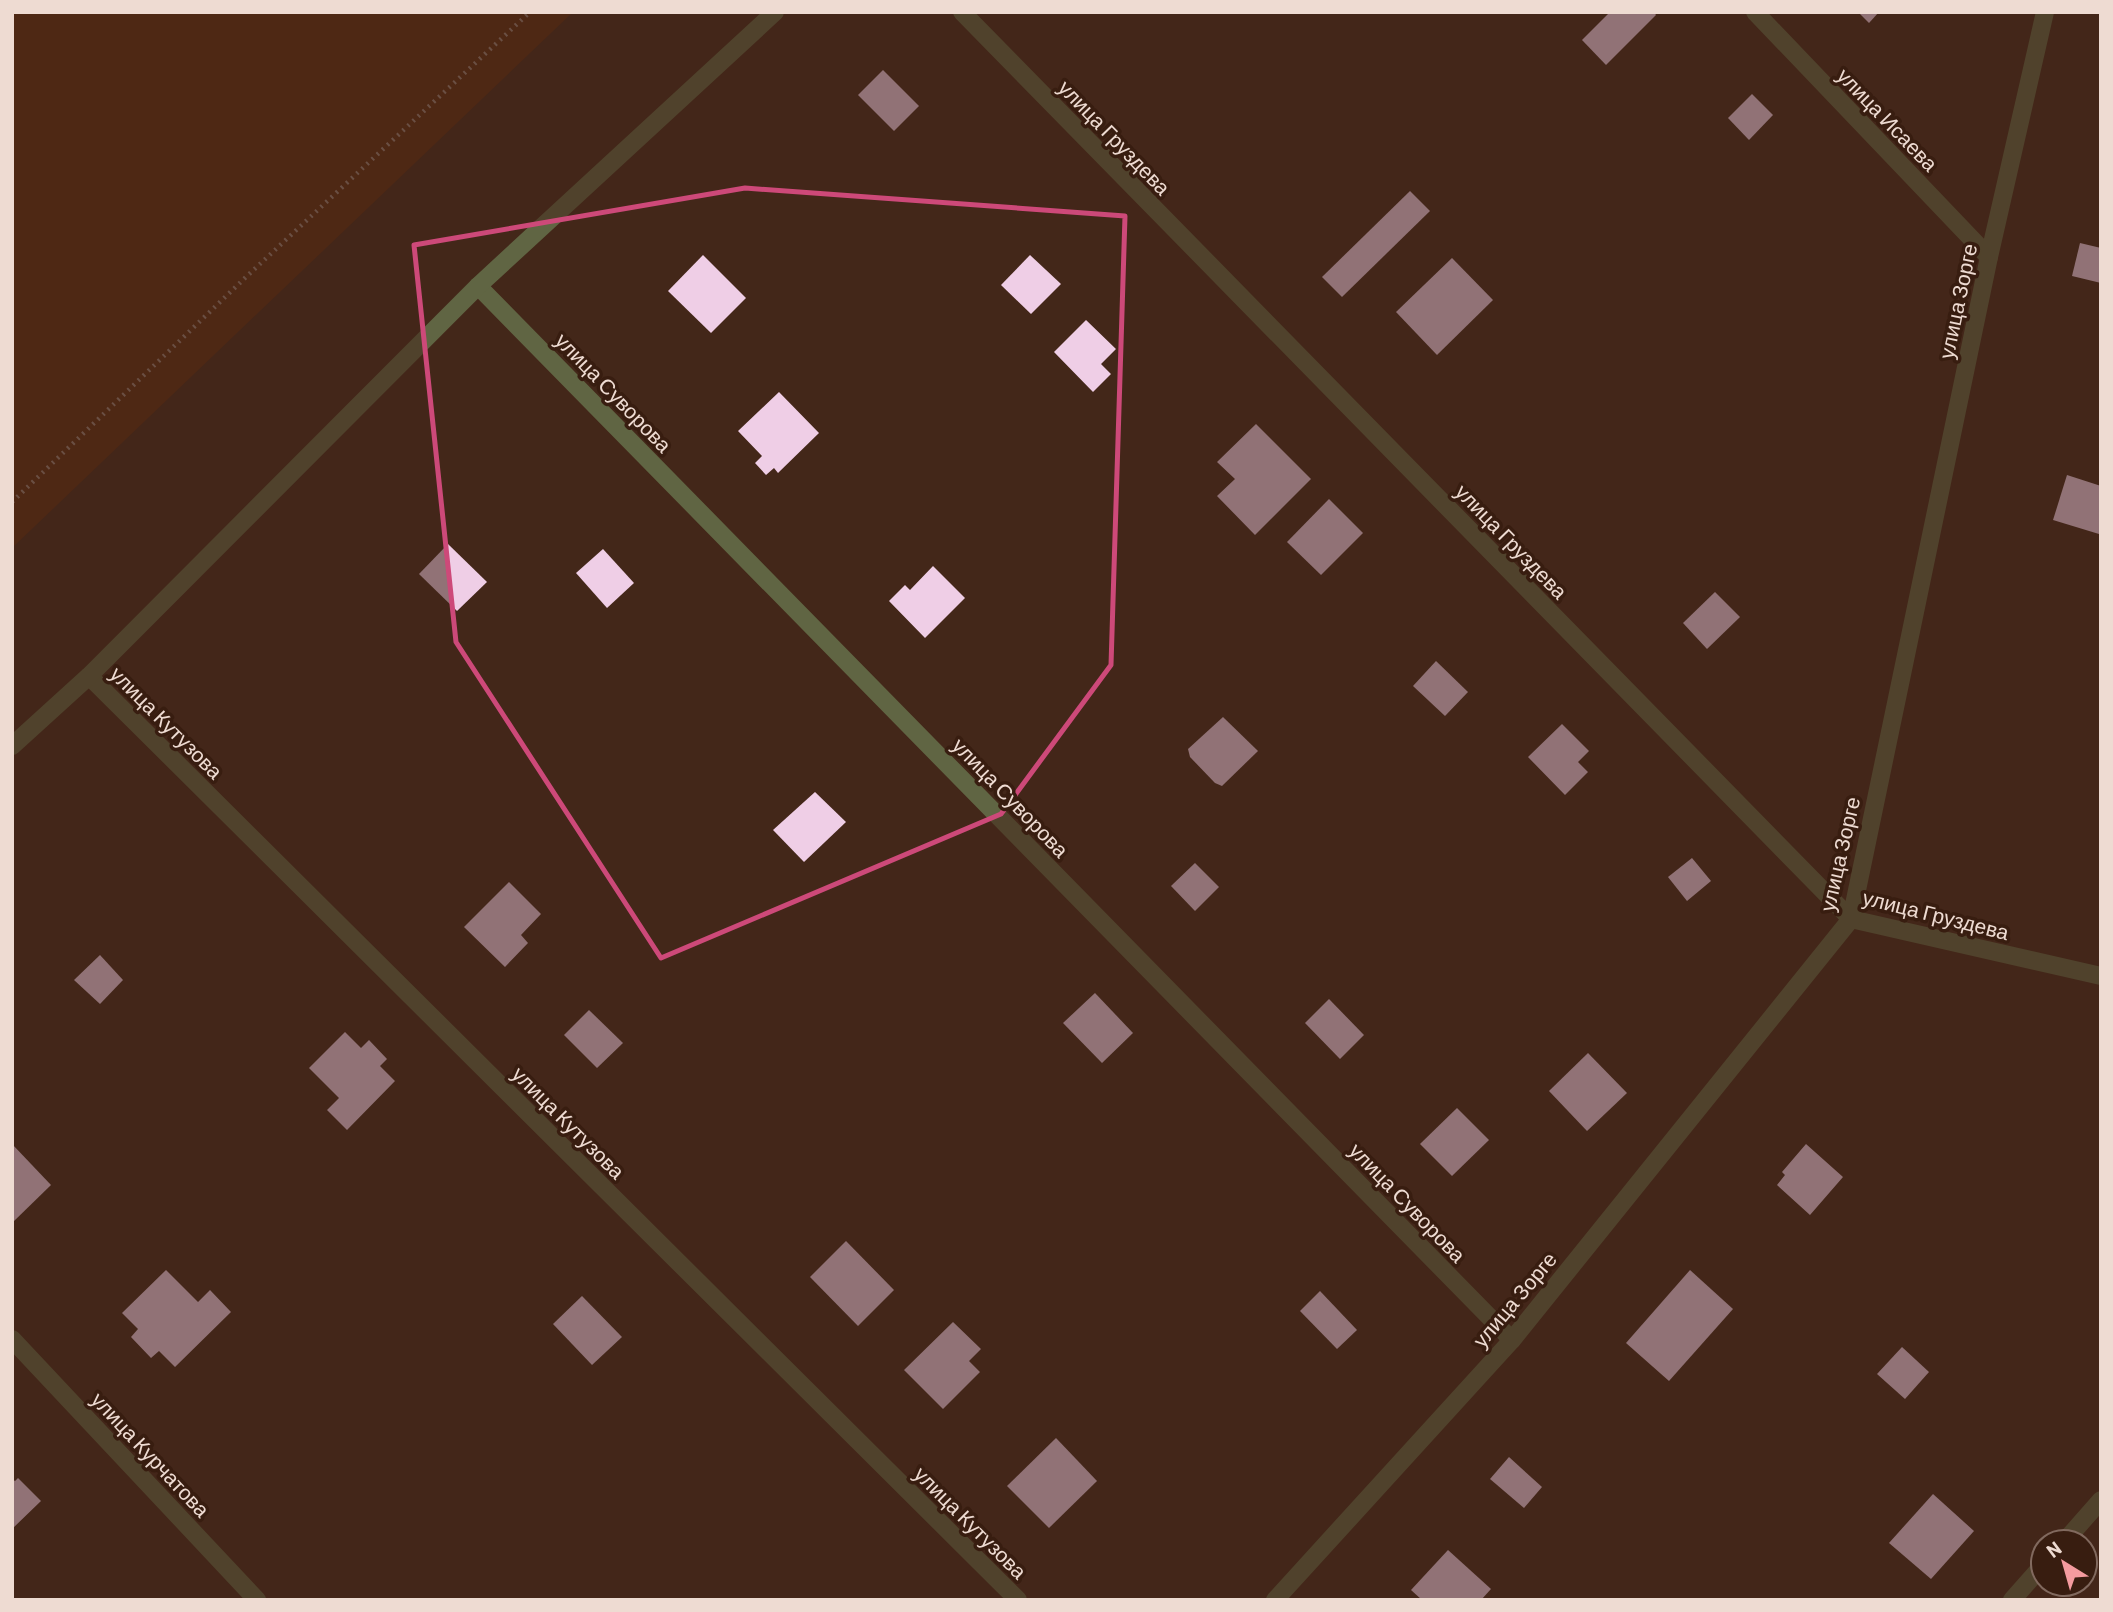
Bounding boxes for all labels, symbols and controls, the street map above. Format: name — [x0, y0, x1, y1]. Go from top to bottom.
street label: улица Исаева — [1833, 62, 1944, 176]
street label: улица Груздева — [1054, 74, 1176, 200]
street label: улица Зорге — [1933, 241, 1981, 361]
street label: улица Суворова — [551, 327, 677, 457]
street label: улица Груздева — [1451, 478, 1573, 604]
street label: улица Кутузова — [106, 661, 229, 784]
street label: улица Суворова — [948, 732, 1074, 862]
street label: улица Зорге — [1814, 794, 1864, 914]
street label: улица Груздева — [1860, 884, 2012, 944]
street label: улица Кутузова — [508, 1061, 631, 1184]
street label: улица Суворова — [1345, 1137, 1471, 1267]
street label: улица Зорге — [1467, 1246, 1561, 1352]
street label: улица Курчатова — [87, 1386, 215, 1522]
street label: улица Кутузова — [910, 1461, 1033, 1584]
north arrow — [2029, 1528, 2099, 1598]
text: N — [2041, 1536, 2065, 1562]

